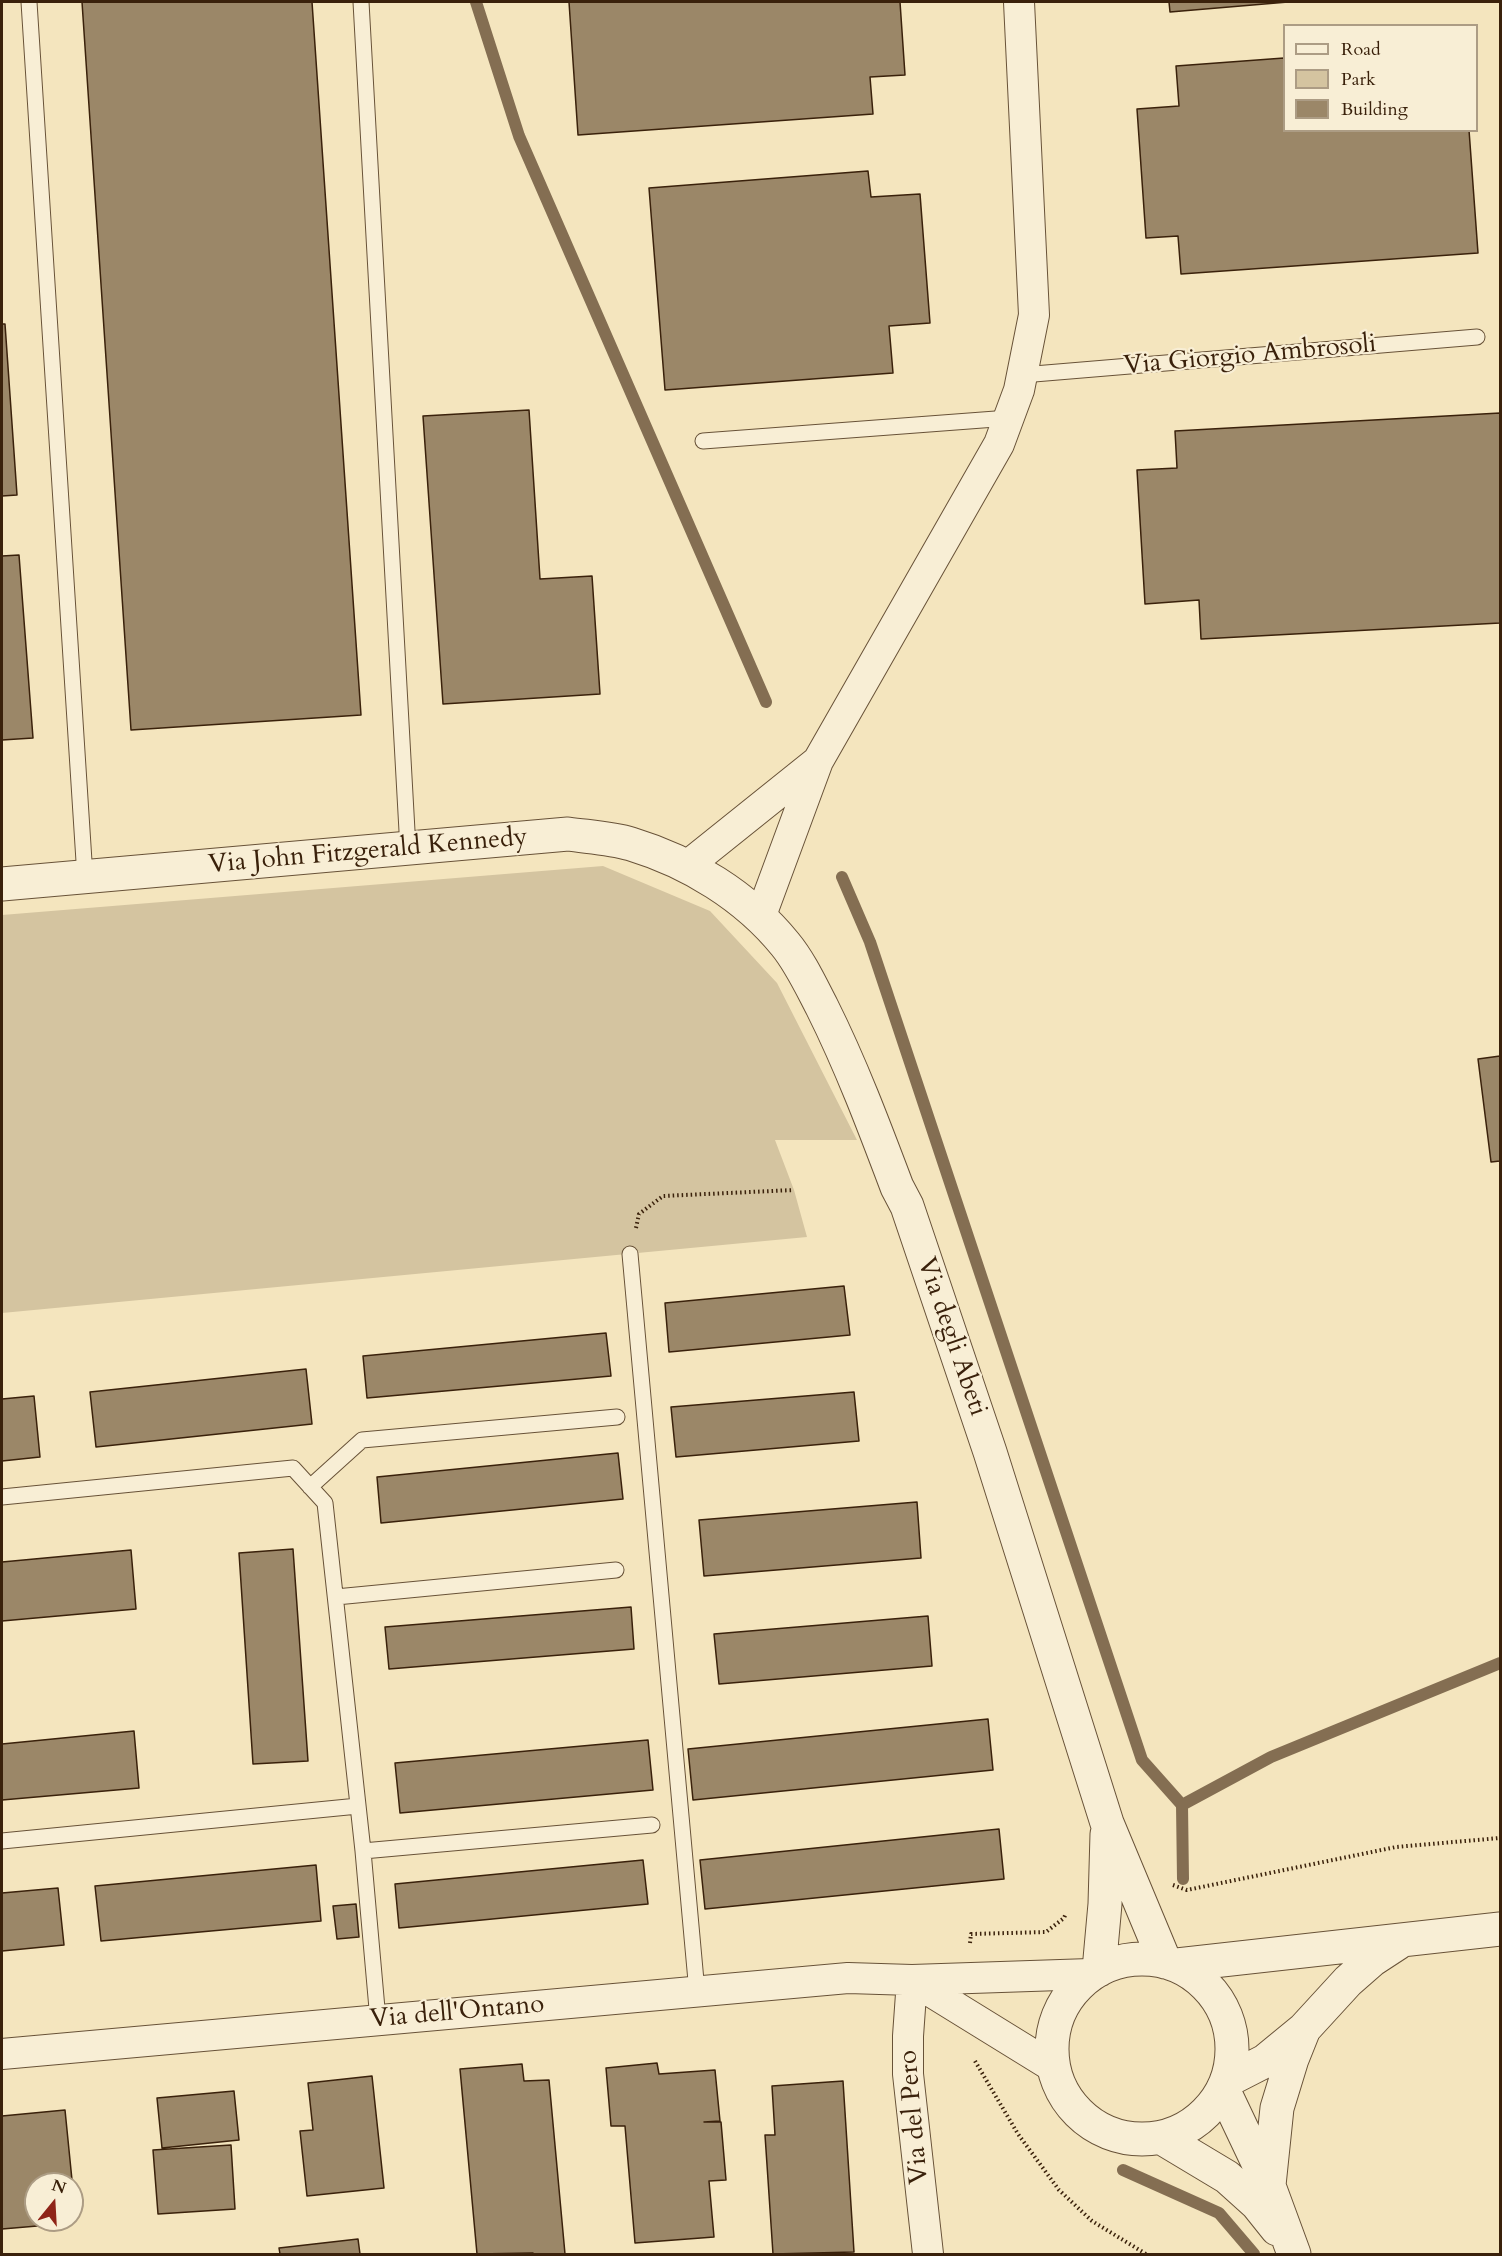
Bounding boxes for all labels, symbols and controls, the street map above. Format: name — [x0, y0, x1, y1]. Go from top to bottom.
legend — [1283, 24, 1478, 132]
text: Road — [1341, 37, 1381, 62]
text: Park — [1341, 67, 1376, 92]
text: Building — [1341, 97, 1408, 122]
street label: Via Giorgio Ambrosoli — [1122, 329, 1378, 383]
street label: Via John Fitzgerald Kennedy — [207, 823, 529, 881]
street label: Via degli Abeti — [909, 1254, 993, 1420]
street label: Via dell'Ontano — [369, 1990, 545, 2036]
street label: Via del Pero — [894, 2049, 936, 2185]
north arrow — [24, 2172, 84, 2232]
text: N — [49, 2174, 69, 2199]

